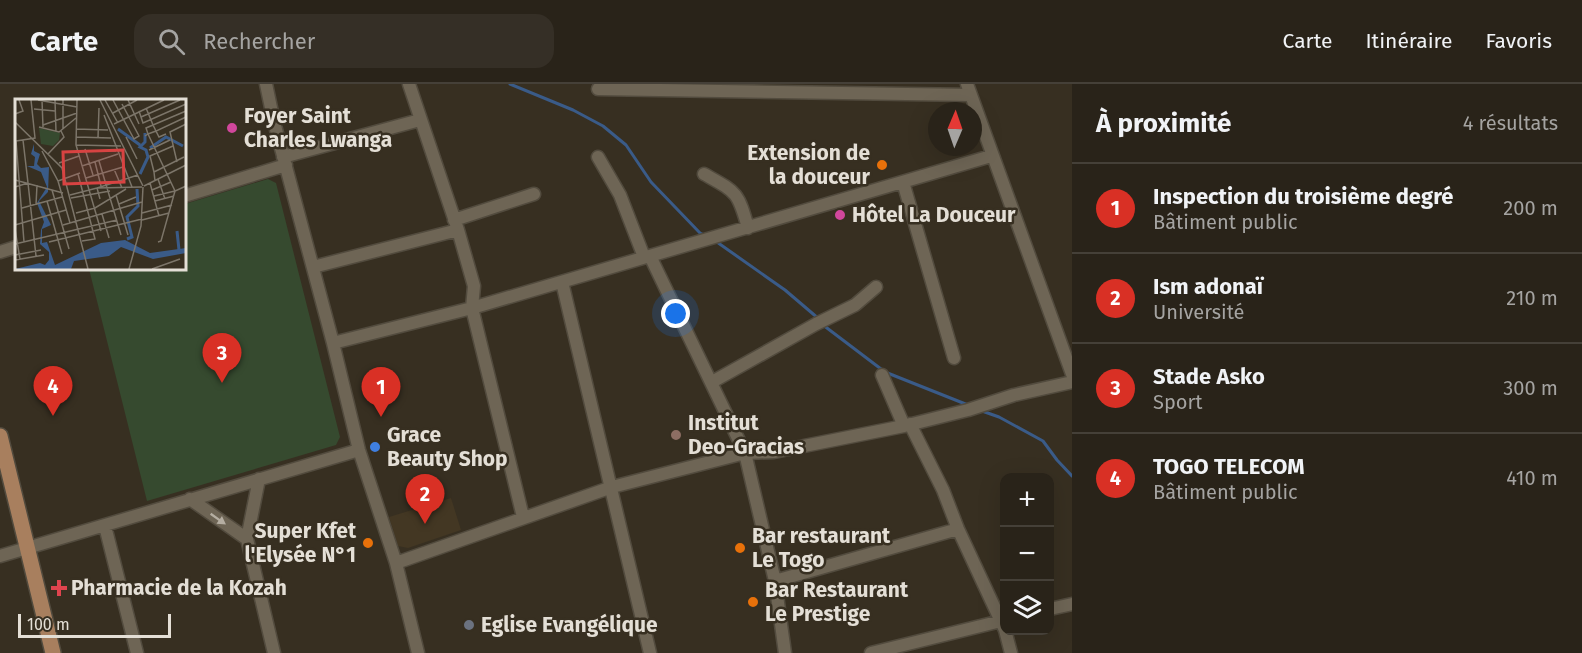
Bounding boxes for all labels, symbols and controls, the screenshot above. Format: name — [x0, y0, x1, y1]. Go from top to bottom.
search box — [134, 14, 554, 68]
text: Carte — [30, 25, 98, 58]
icon: search — [155, 25, 188, 58]
text: Rechercher — [203, 28, 315, 55]
text: Carte — [1283, 28, 1332, 54]
text: Itinéraire — [1365, 28, 1452, 54]
text: Favoris — [1485, 28, 1552, 54]
inset map — [15, 99, 186, 270]
north arrow — [928, 102, 982, 156]
place label: Foyer Saint Charles Lwanga — [244, 103, 392, 153]
text: À proximité — [1096, 108, 1231, 139]
text: 4 résultats — [1463, 111, 1558, 135]
marker: Foyer Saint Charles Lwanga — [225, 121, 239, 135]
place label: Extension de la douceur — [747, 140, 871, 190]
marker: Extension de la douceur — [875, 158, 889, 172]
text: Inspection du troisième degré — [1153, 183, 1453, 210]
text: 1 — [1111, 196, 1120, 220]
text: 200 m — [1503, 196, 1558, 220]
place label: Hôtel La Douceur — [852, 202, 1016, 228]
marker: Hôtel La Douceur — [833, 208, 847, 222]
text: Bâtiment public — [1153, 210, 1298, 234]
text: Ism adonaï — [1153, 273, 1263, 300]
text: 2 — [1110, 286, 1121, 310]
text: 210 m — [1506, 286, 1558, 310]
your location — [661, 299, 690, 328]
text: Université — [1153, 300, 1244, 324]
pin: 3 — [202, 334, 242, 383]
text: Stade Asko — [1153, 363, 1265, 390]
pin: 4 — [34, 366, 72, 416]
pin: 1 — [362, 368, 400, 417]
text: 3 — [1110, 376, 1121, 400]
text: 300 m — [1503, 376, 1558, 400]
text: Sport — [1153, 390, 1202, 414]
place label: Institut Deo-Gracias — [688, 410, 804, 460]
place label: Grace Beauty Shop — [387, 422, 508, 472]
marker: Institut Deo-Gracias — [669, 428, 683, 442]
marker: Grace Beauty Shop — [368, 440, 382, 454]
text: TOGO TELECOM — [1153, 453, 1304, 480]
text: 4 — [1110, 466, 1121, 490]
text: 410 m — [1506, 466, 1558, 490]
map controls — [1000, 473, 1054, 635]
button: + — [1000, 473, 1054, 527]
pin: 2 — [406, 474, 444, 524]
text: Bâtiment public — [1153, 480, 1298, 504]
one-way arrow — [210, 513, 226, 525]
place label: Super Kfet l'Elysée N°1 — [245, 518, 357, 568]
place label: Bar restaurant Le Togo — [752, 523, 891, 573]
button: − — [1000, 527, 1054, 581]
marker: Super Kfet l'Elysée N°1 — [361, 536, 375, 550]
marker: Bar restaurant Le Togo — [733, 541, 747, 555]
place label: Pharmacie de la Kozah — [71, 575, 287, 601]
place label: Bar Restaurant Le Prestige — [765, 577, 909, 627]
marker: Pharmacie de la Kozah — [52, 581, 66, 595]
button: layers — [1000, 581, 1054, 635]
marker: Bar Restaurant Le Prestige — [746, 595, 760, 609]
scale bar — [18, 611, 171, 638]
place label: Eglise Evangélique — [481, 612, 658, 638]
text: 100 m — [27, 615, 70, 634]
marker: Eglise Evangélique — [462, 618, 476, 632]

